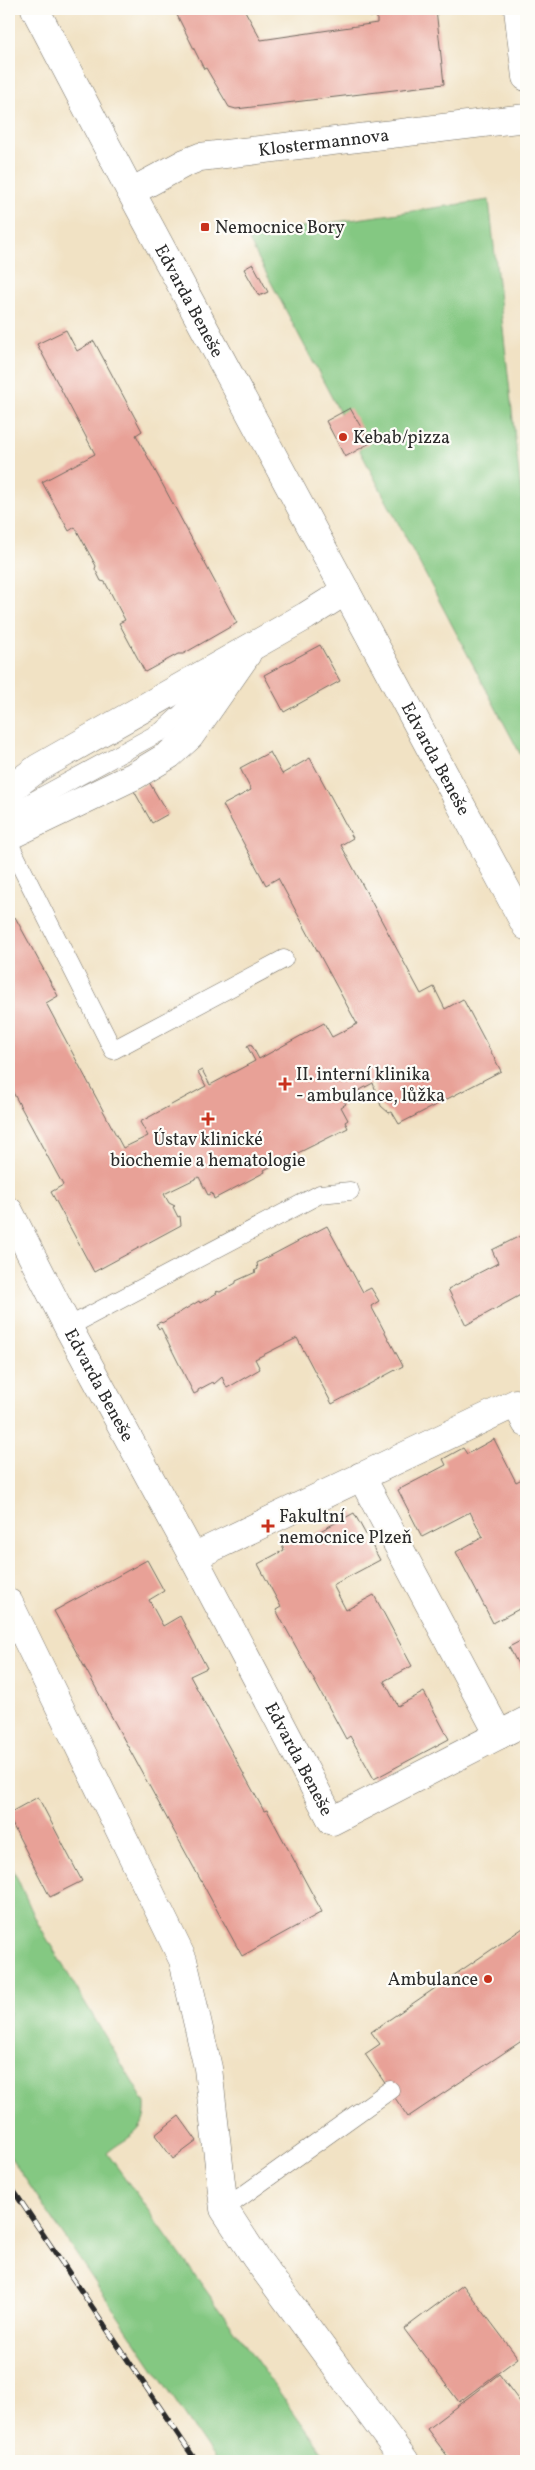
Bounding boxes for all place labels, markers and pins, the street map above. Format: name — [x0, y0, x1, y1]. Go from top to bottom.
place label: Nemocnice Bory — [215, 216, 345, 241]
marker: Nemocnice Bory — [199, 221, 211, 233]
place label: Kebab/pizza — [353, 426, 450, 451]
marker: Kebab/pizza — [337, 431, 349, 443]
place label: II. interní klinika - ambulance, lůžka — [296, 1063, 445, 1109]
marker: II. interní klinika - ambulance, lůžka — [278, 1077, 292, 1091]
marker: Ústav klinické biochemie a hematologie — [201, 1112, 215, 1126]
place label: Ústav klinické biochemie a hematologie — [110, 1128, 306, 1174]
place label: Fakultní nemocnice Plzeň — [279, 1505, 413, 1551]
marker: Fakultní nemocnice Plzeň — [261, 1519, 275, 1533]
place label: Ambulance — [388, 1968, 478, 1993]
marker: Ambulance — [482, 1973, 494, 1985]

